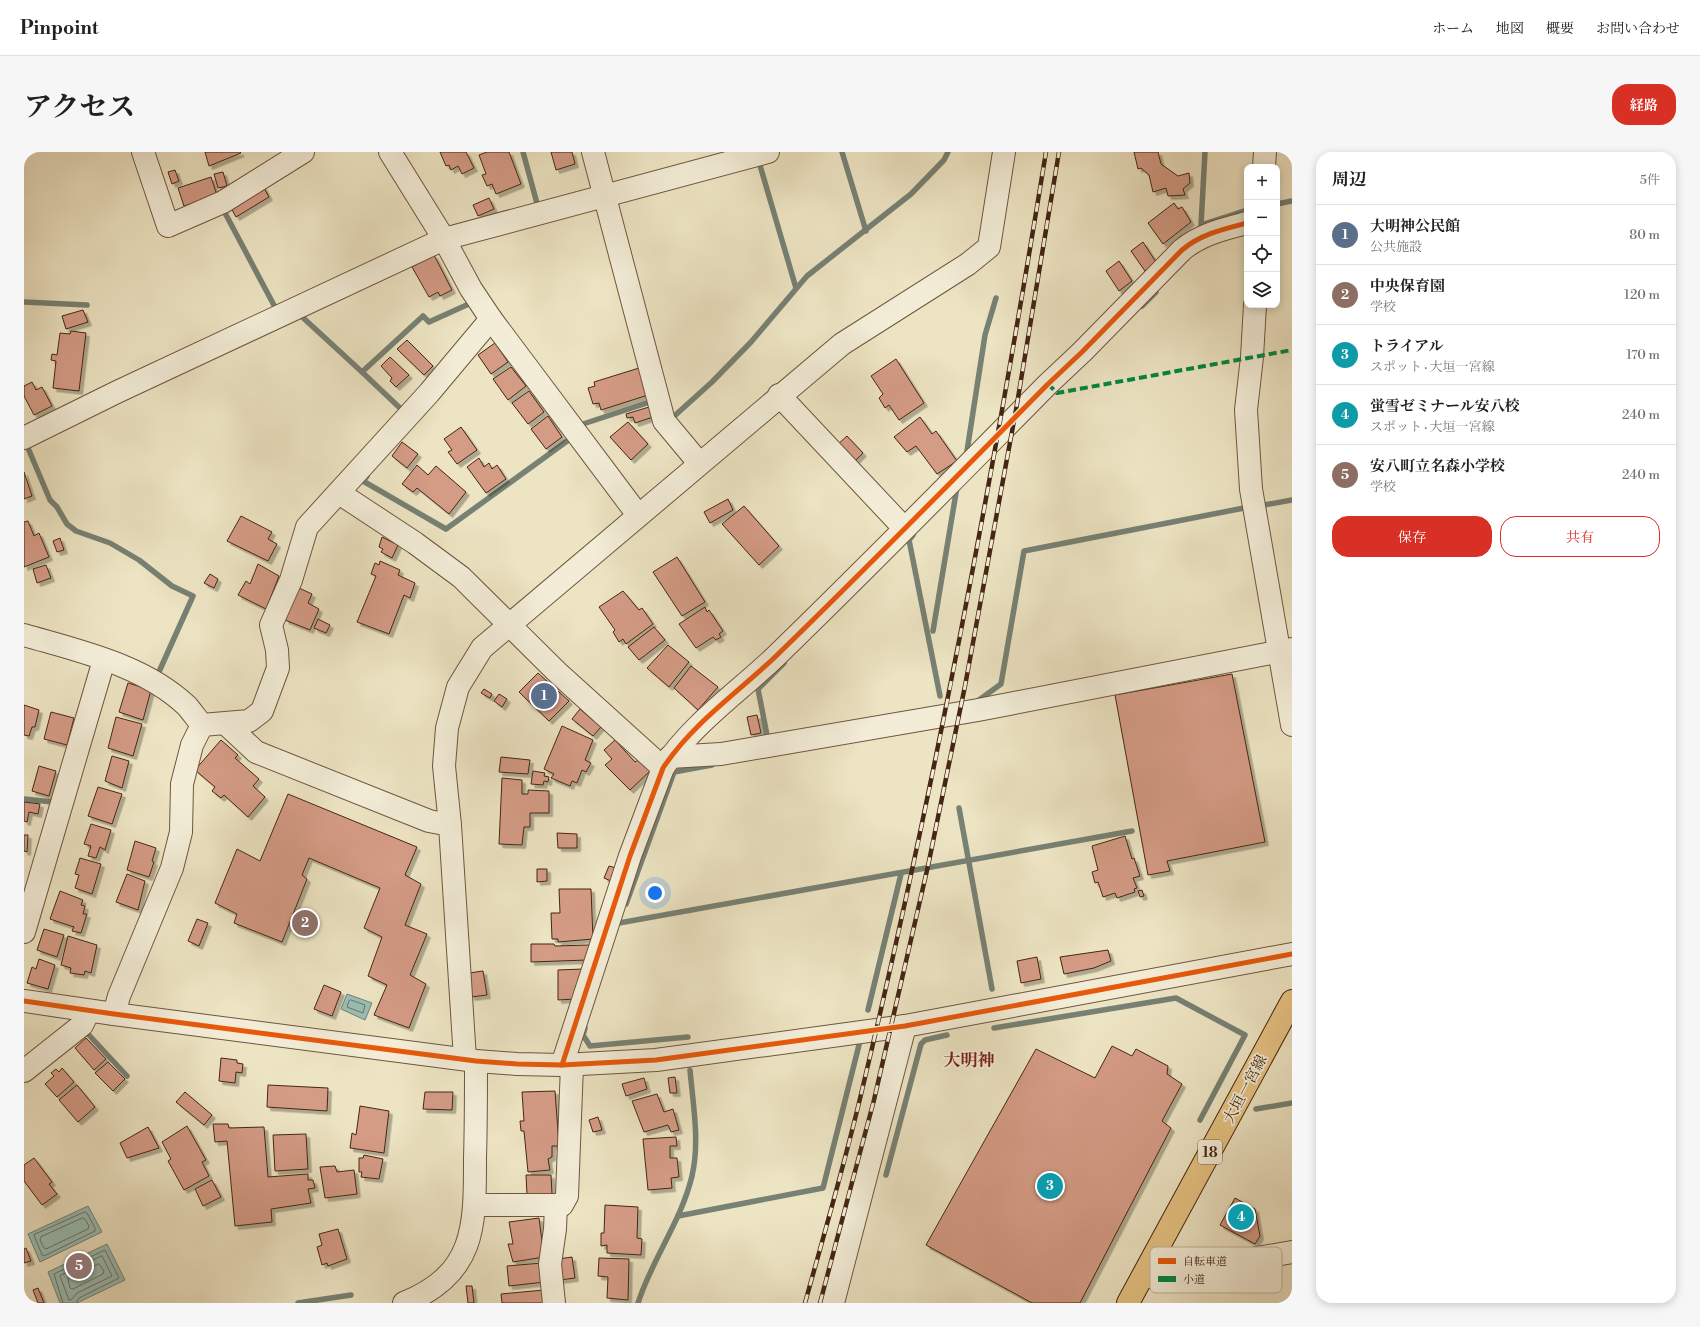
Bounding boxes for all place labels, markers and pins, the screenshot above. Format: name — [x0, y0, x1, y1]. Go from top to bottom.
pin: 1 — [531, 681, 557, 711]
pin: 2 — [292, 908, 318, 938]
pin: 3 — [1037, 1171, 1063, 1201]
pin: 4 — [1228, 1202, 1254, 1232]
pin: 5 — [66, 1251, 92, 1281]

